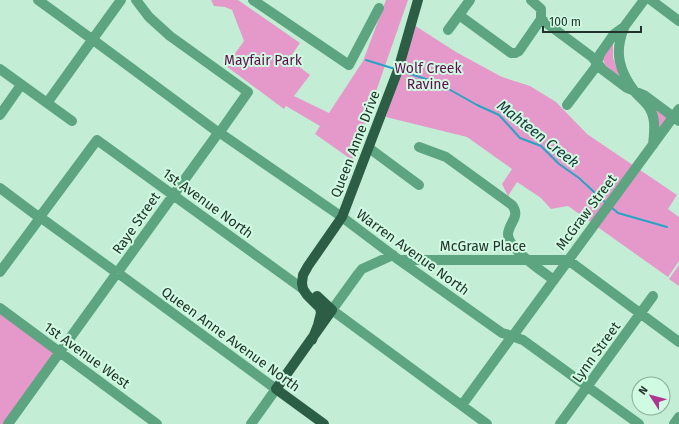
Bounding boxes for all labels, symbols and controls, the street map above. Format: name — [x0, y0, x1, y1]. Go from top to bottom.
scale bar — [543, 8, 641, 34]
text: 100 m — [549, 15, 581, 29]
park label: Mayfair Park — [224, 52, 303, 69]
park label: Wolf Creek Ravine — [394, 60, 462, 93]
street label: Queen Anne Drive — [327, 88, 384, 200]
water label: Mahteen Creek — [494, 96, 582, 172]
street label: 1st Avenue North — [159, 165, 256, 242]
street label: McGraw Street — [552, 170, 621, 254]
street label: Raye Street — [109, 188, 165, 258]
street label: Warren Avenue North — [353, 206, 472, 299]
street label: McGraw Place — [440, 238, 526, 255]
street label: Queen Anne Avenue North — [158, 283, 303, 395]
street label: 1st Avenue West — [40, 318, 134, 393]
street label: Lynn Street — [569, 318, 625, 386]
north arrow — [631, 376, 671, 416]
text: N — [636, 384, 651, 397]

